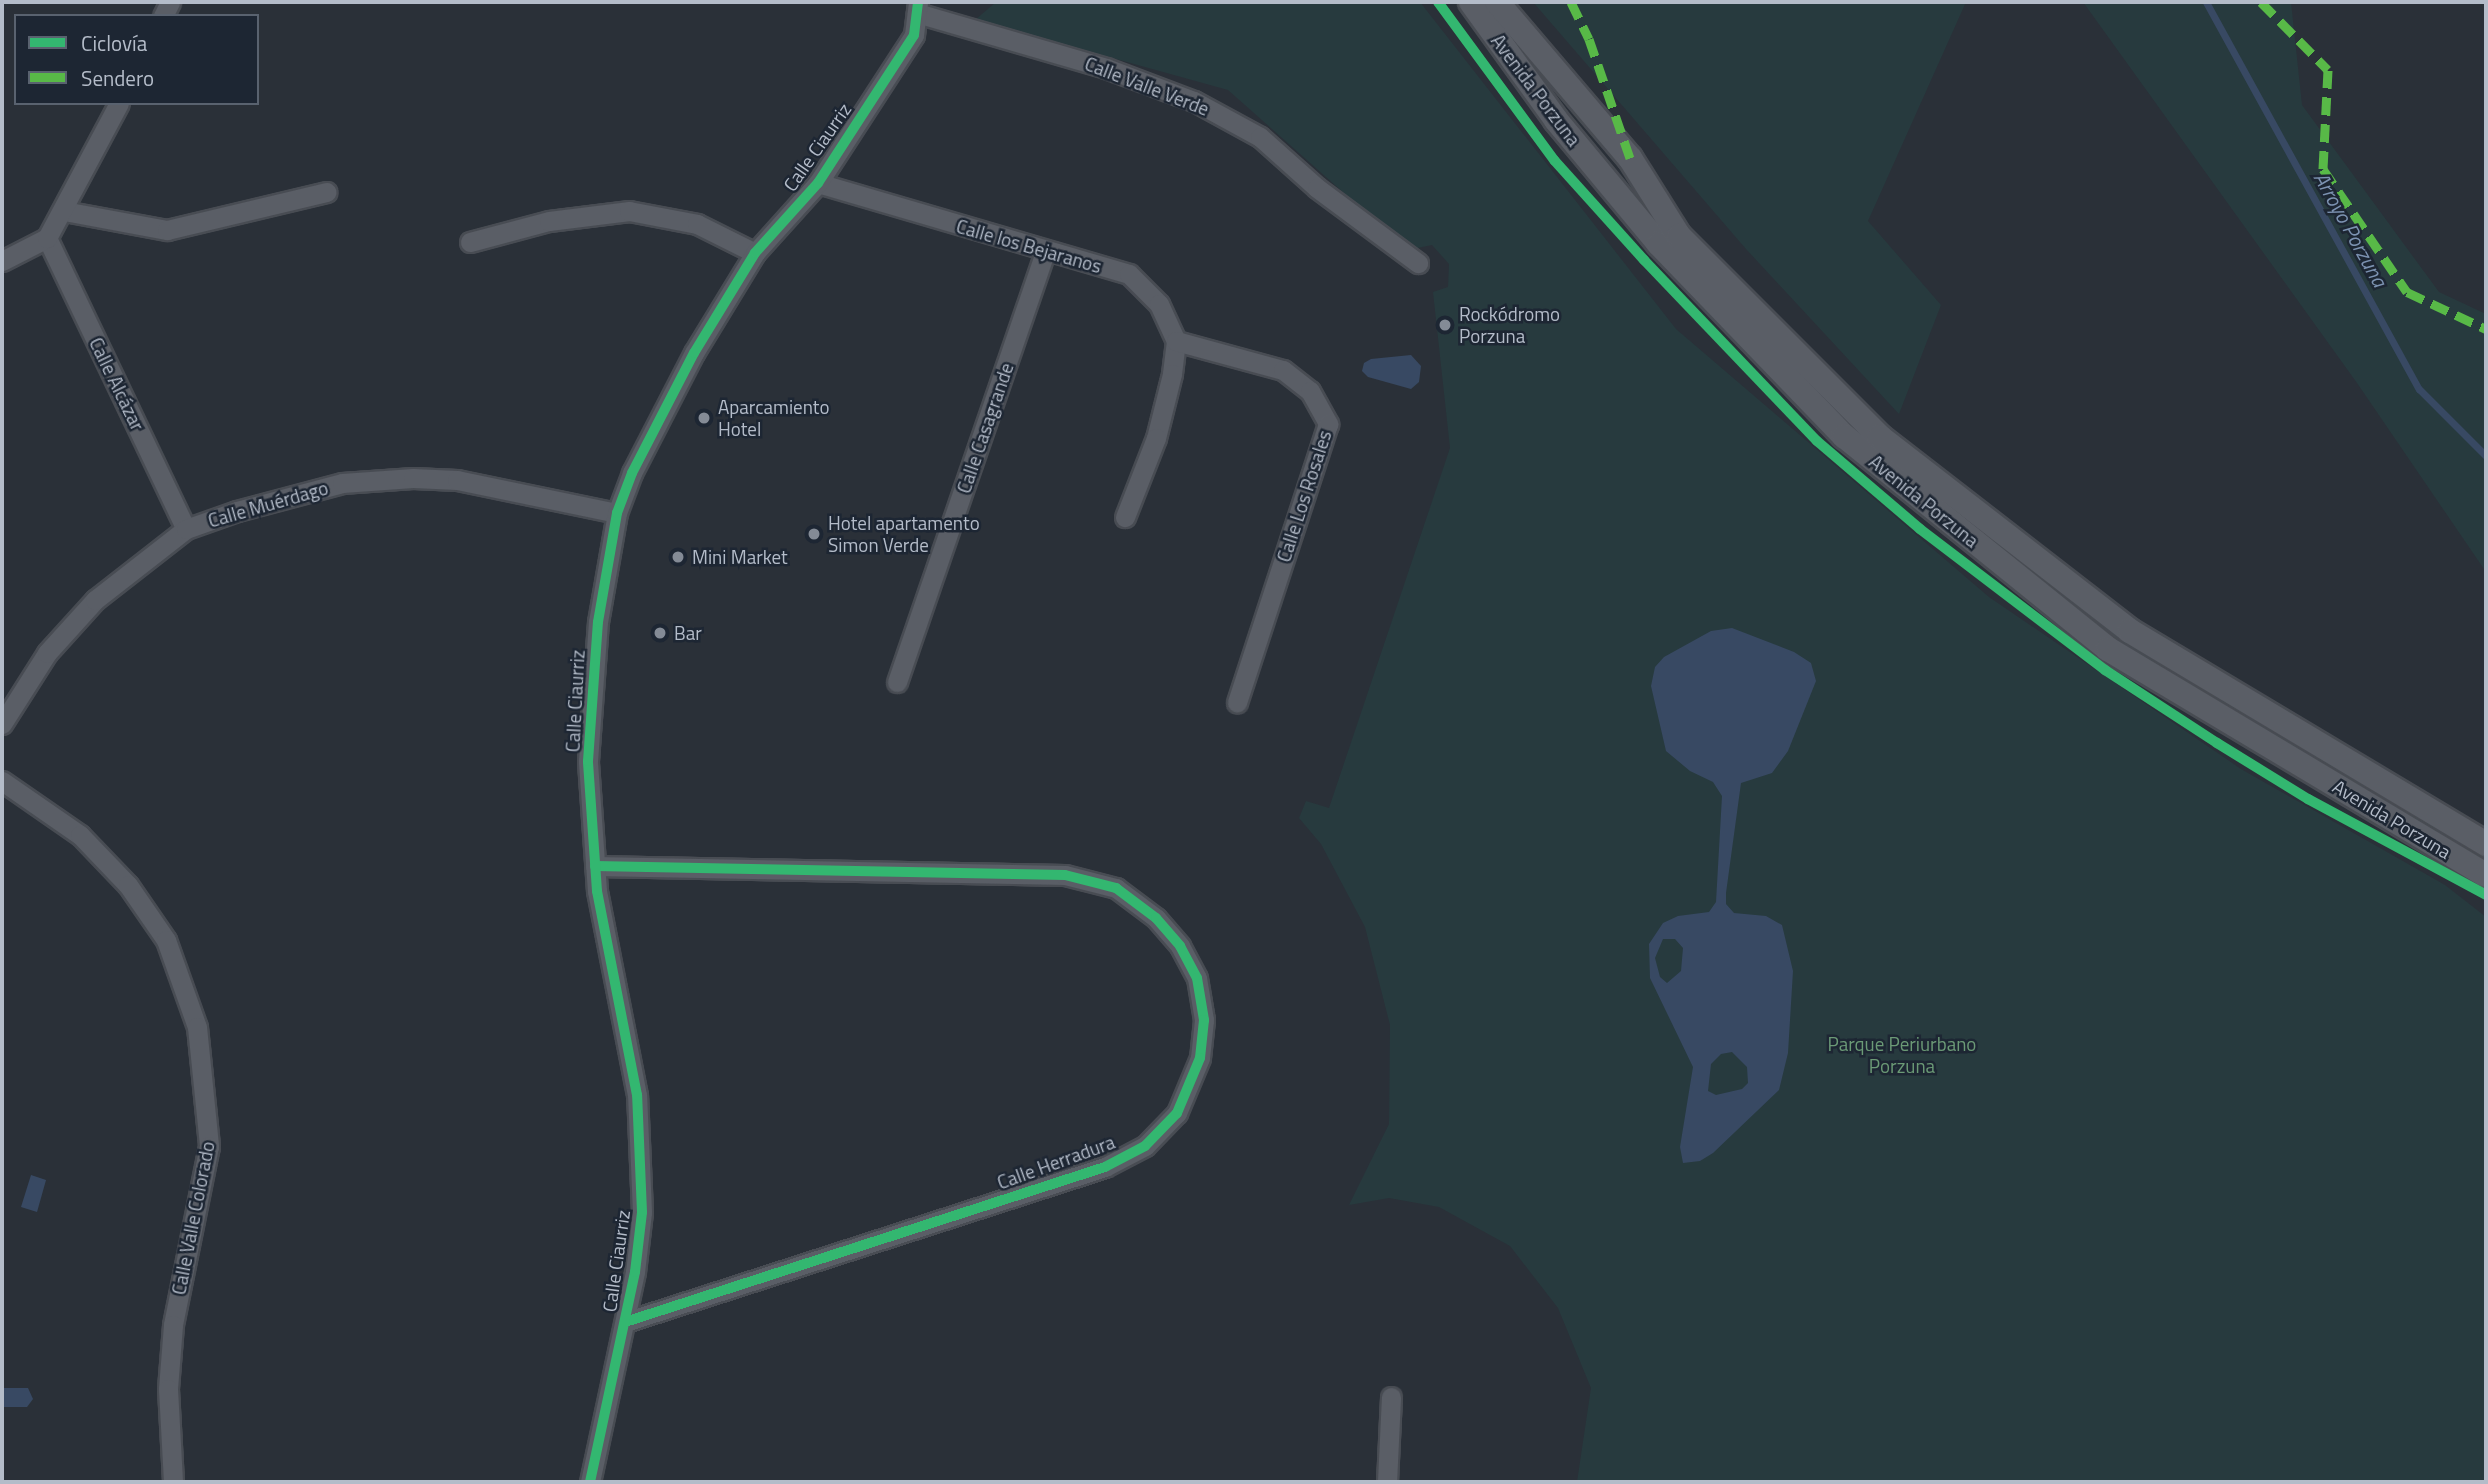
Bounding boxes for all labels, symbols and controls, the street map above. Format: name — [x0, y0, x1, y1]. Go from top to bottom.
legend — [14, 14, 259, 105]
text: Ciclovía — [81, 27, 147, 59]
street label: Avenida Porzuna — [1487, 30, 1585, 150]
street label: Calle Valle Verde — [1082, 52, 1212, 120]
text: Sendero — [81, 62, 154, 94]
street label: Calle Ciaurriz — [778, 98, 856, 196]
water label: Arroyo Porzuna — [2309, 167, 2393, 291]
street label: Calle los Bejaranos — [954, 214, 1104, 278]
place label: Rockódromo Porzuna — [1459, 303, 1560, 347]
marker: Rockódromo Porzuna — [1437, 317, 1453, 333]
street label: Calle Alcázar — [85, 334, 149, 434]
street label: Calle Casagrande — [952, 360, 1018, 496]
place label: Aparcamiento Hotel — [718, 396, 830, 440]
marker: Aparcamiento Hotel — [696, 410, 712, 426]
street label: Calle Los Rosales — [1272, 427, 1336, 565]
street label: Avenida Porzuna — [1865, 450, 1983, 552]
street label: Calle Muérdago — [205, 476, 331, 532]
place label: Hotel apartamento Simon Verde — [828, 512, 980, 556]
marker: Hotel apartamento Simon Verde — [806, 526, 822, 542]
place label: Mini Market — [692, 546, 788, 568]
marker: Mini Market — [670, 549, 686, 565]
place label: Bar — [674, 622, 702, 644]
marker: Bar — [652, 625, 668, 641]
street label: Calle Ciaurriz — [561, 649, 589, 753]
street label: Avenida Porzuna — [2329, 775, 2455, 863]
park label: Parque Periurbano Porzuna — [1828, 1033, 1976, 1077]
street label: Calle Herradura — [994, 1130, 1118, 1194]
street label: Calle Valle Colorado — [167, 1139, 219, 1297]
street label: Calle Ciaurriz — [598, 1209, 634, 1313]

